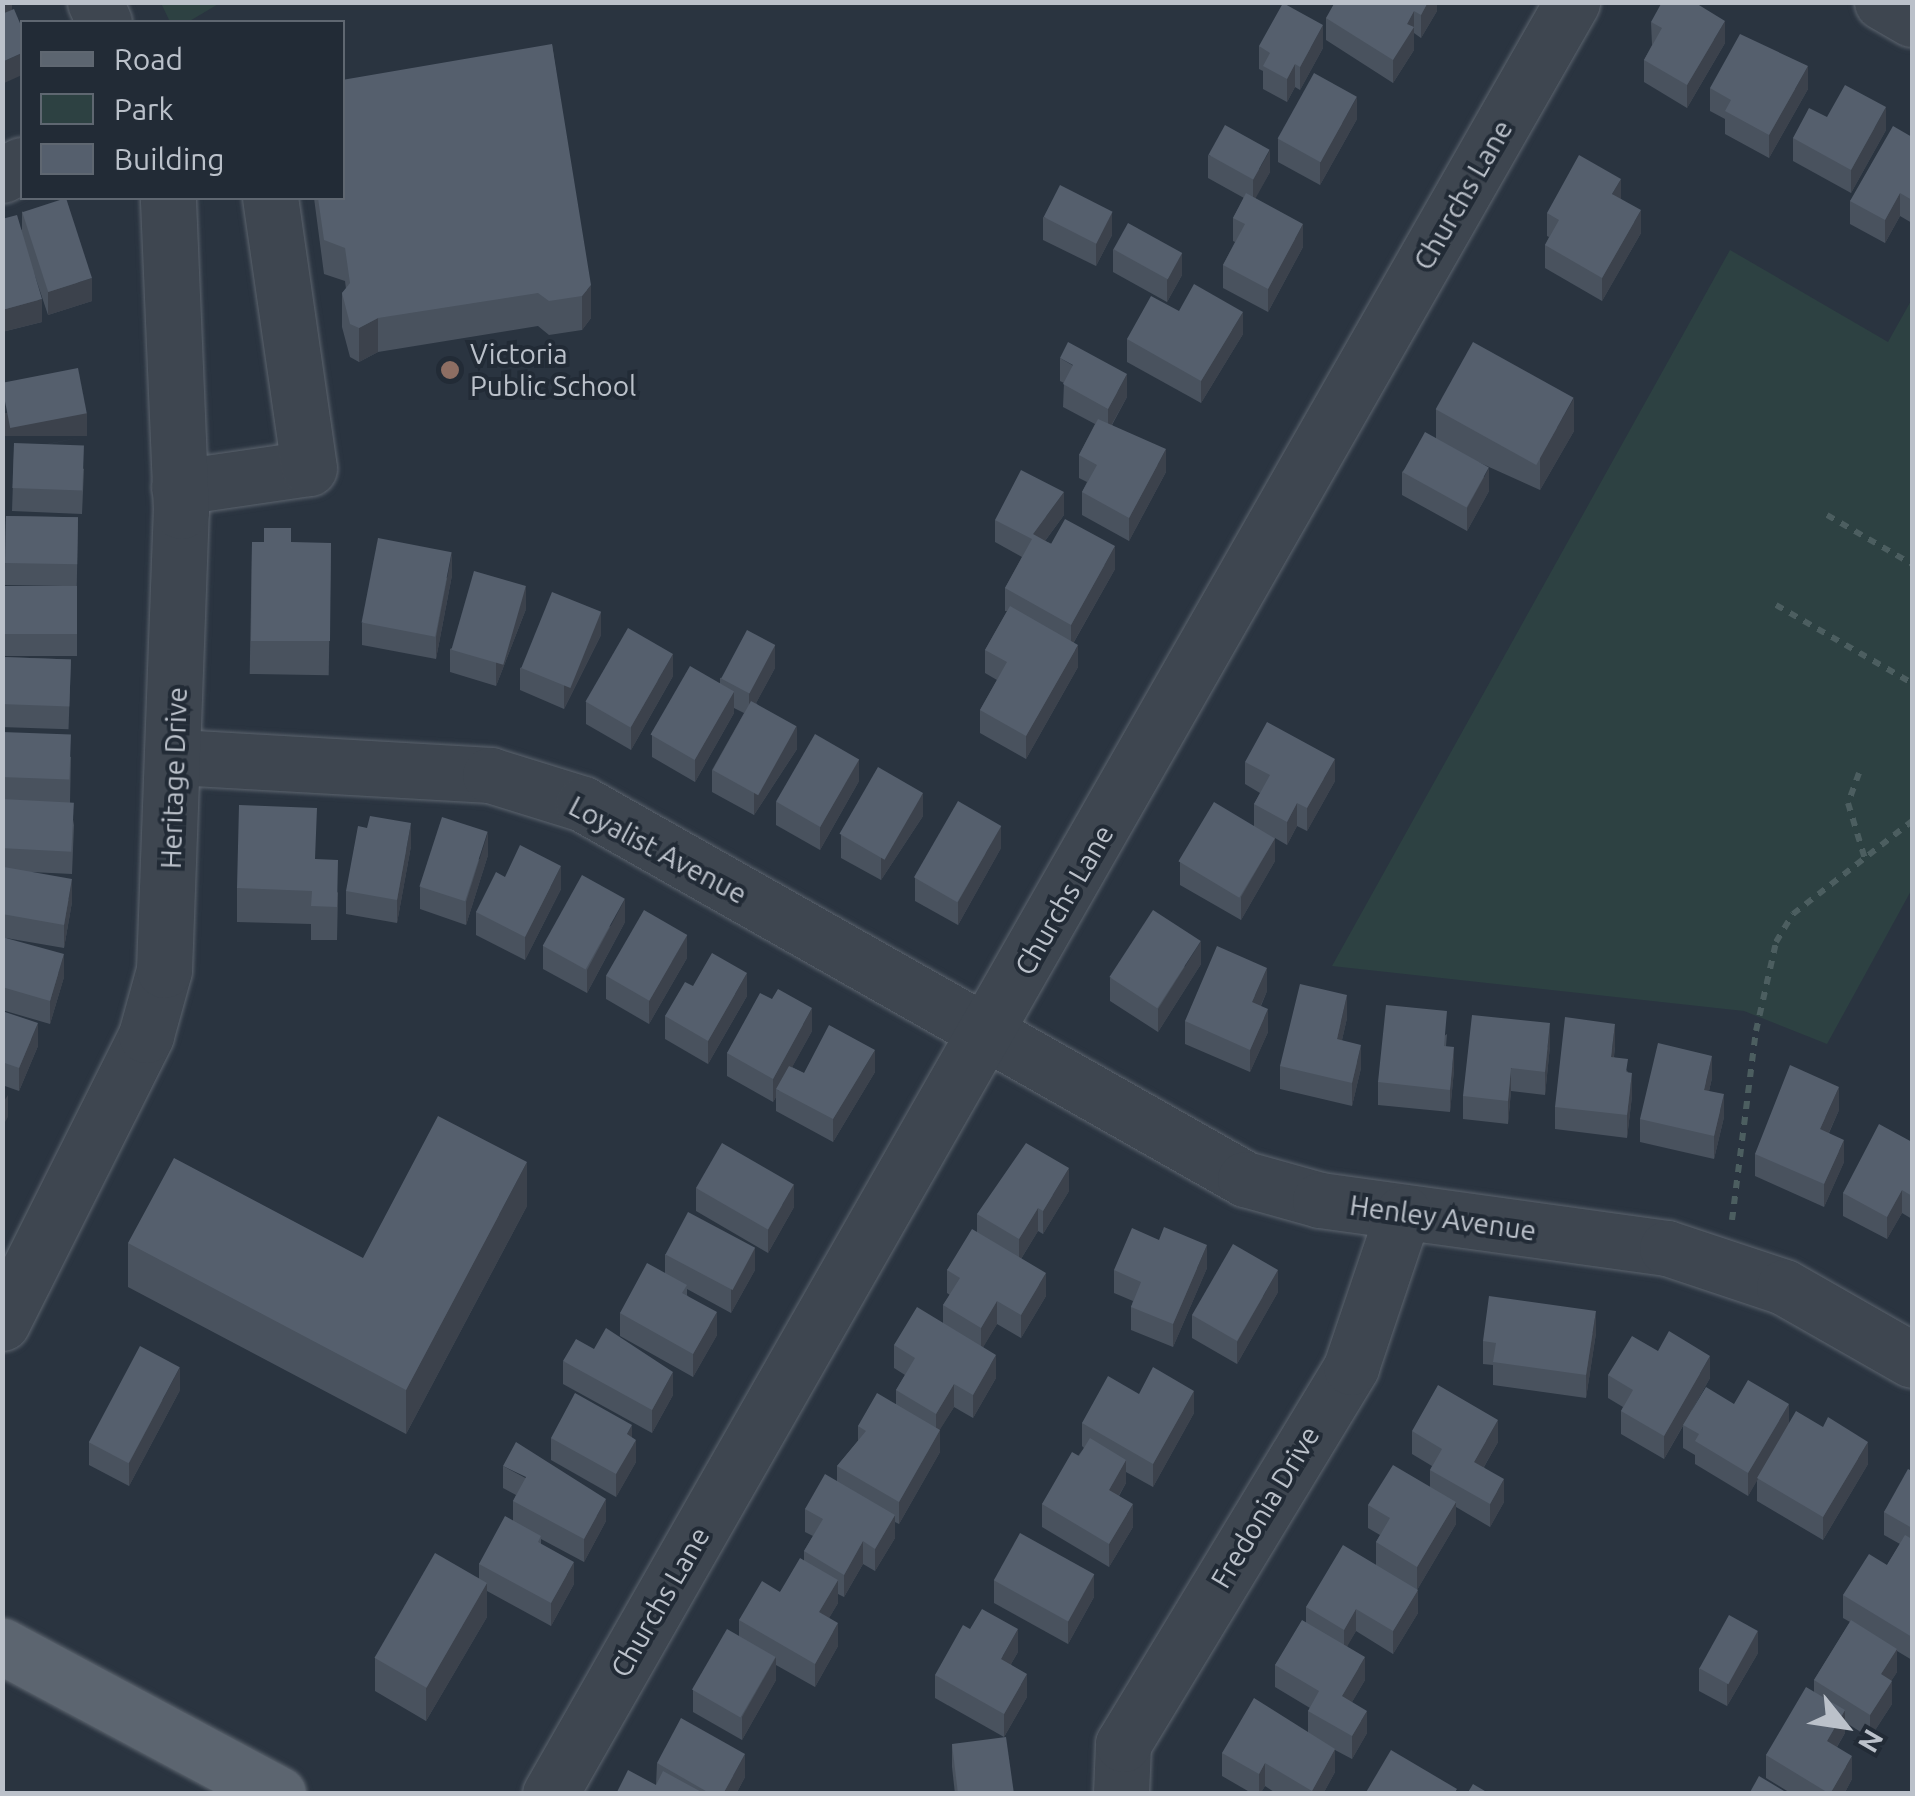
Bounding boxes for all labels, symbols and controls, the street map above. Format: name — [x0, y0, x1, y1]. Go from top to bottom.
legend — [20, 20, 345, 200]
text: Road — [114, 42, 183, 76]
text: Park — [114, 92, 174, 126]
street label: Churchs Lane — [1407, 114, 1519, 276]
text: Building — [114, 142, 225, 176]
place label: Victoria Public School — [470, 337, 636, 403]
marker: Victoria Public School — [439, 359, 461, 381]
street label: Heritage Drive — [154, 687, 194, 869]
street label: Loyalist Avenue — [563, 789, 753, 911]
street label: Churchs Lane — [1008, 819, 1120, 981]
street label: Henley Avenue — [1348, 1188, 1538, 1248]
street label: Fredonia Drive — [1204, 1420, 1326, 1594]
street label: Churchs Lane — [604, 1521, 716, 1683]
north arrow — [1795, 1676, 1895, 1776]
text: N — [1853, 1724, 1890, 1758]

